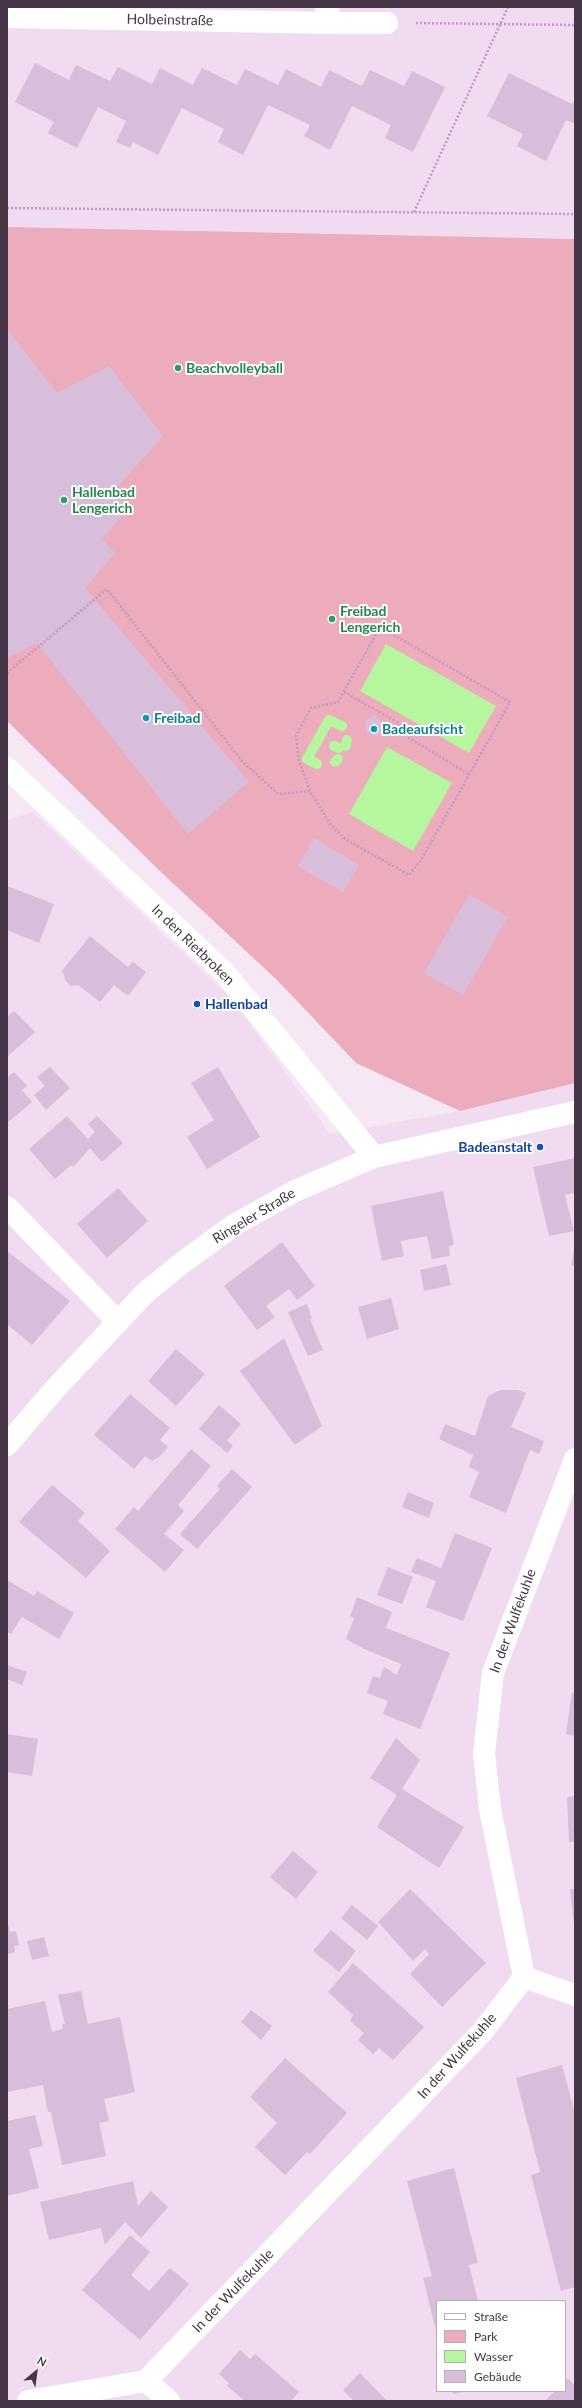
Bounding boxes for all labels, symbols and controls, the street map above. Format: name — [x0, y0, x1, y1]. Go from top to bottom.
street label: Holbeinstraße — [127, 11, 213, 29]
place label: Beachvolleyball — [186, 360, 283, 376]
marker: Beachvolleyball — [173, 363, 183, 373]
place label: Hallenbad Lengerich — [72, 484, 135, 516]
marker: Hallenbad Lengerich — [59, 495, 69, 505]
place label: Freibad Lengerich — [340, 603, 400, 636]
marker: Freibad Lengerich — [327, 614, 337, 624]
place label: Freibad — [154, 710, 200, 726]
marker: Freibad — [141, 713, 151, 723]
place label: Badeaufsicht — [382, 721, 463, 737]
marker: Badeaufsicht — [369, 724, 379, 734]
street label: In den Rietbroken — [148, 901, 238, 989]
place label: Hallenbad — [205, 996, 268, 1012]
marker: Hallenbad — [192, 999, 202, 1009]
place label: Badeanstalt — [458, 1139, 532, 1155]
marker: Badeanstalt — [535, 1142, 545, 1152]
street label: Ringeler Straße — [210, 1185, 298, 1247]
street label: In der Wulfekuhle — [486, 1567, 540, 1675]
street label: In der Wulfekuhle — [414, 2010, 500, 2102]
street label: In der Wulfekuhle — [189, 2246, 277, 2336]
legend — [436, 2300, 566, 2392]
text: Straße — [474, 2309, 508, 2324]
text: Park — [474, 2329, 497, 2344]
text: Wasser — [474, 2349, 513, 2364]
north arrow — [16, 2352, 56, 2392]
text: N — [35, 2353, 49, 2369]
text: Gebäude — [474, 2369, 521, 2384]

